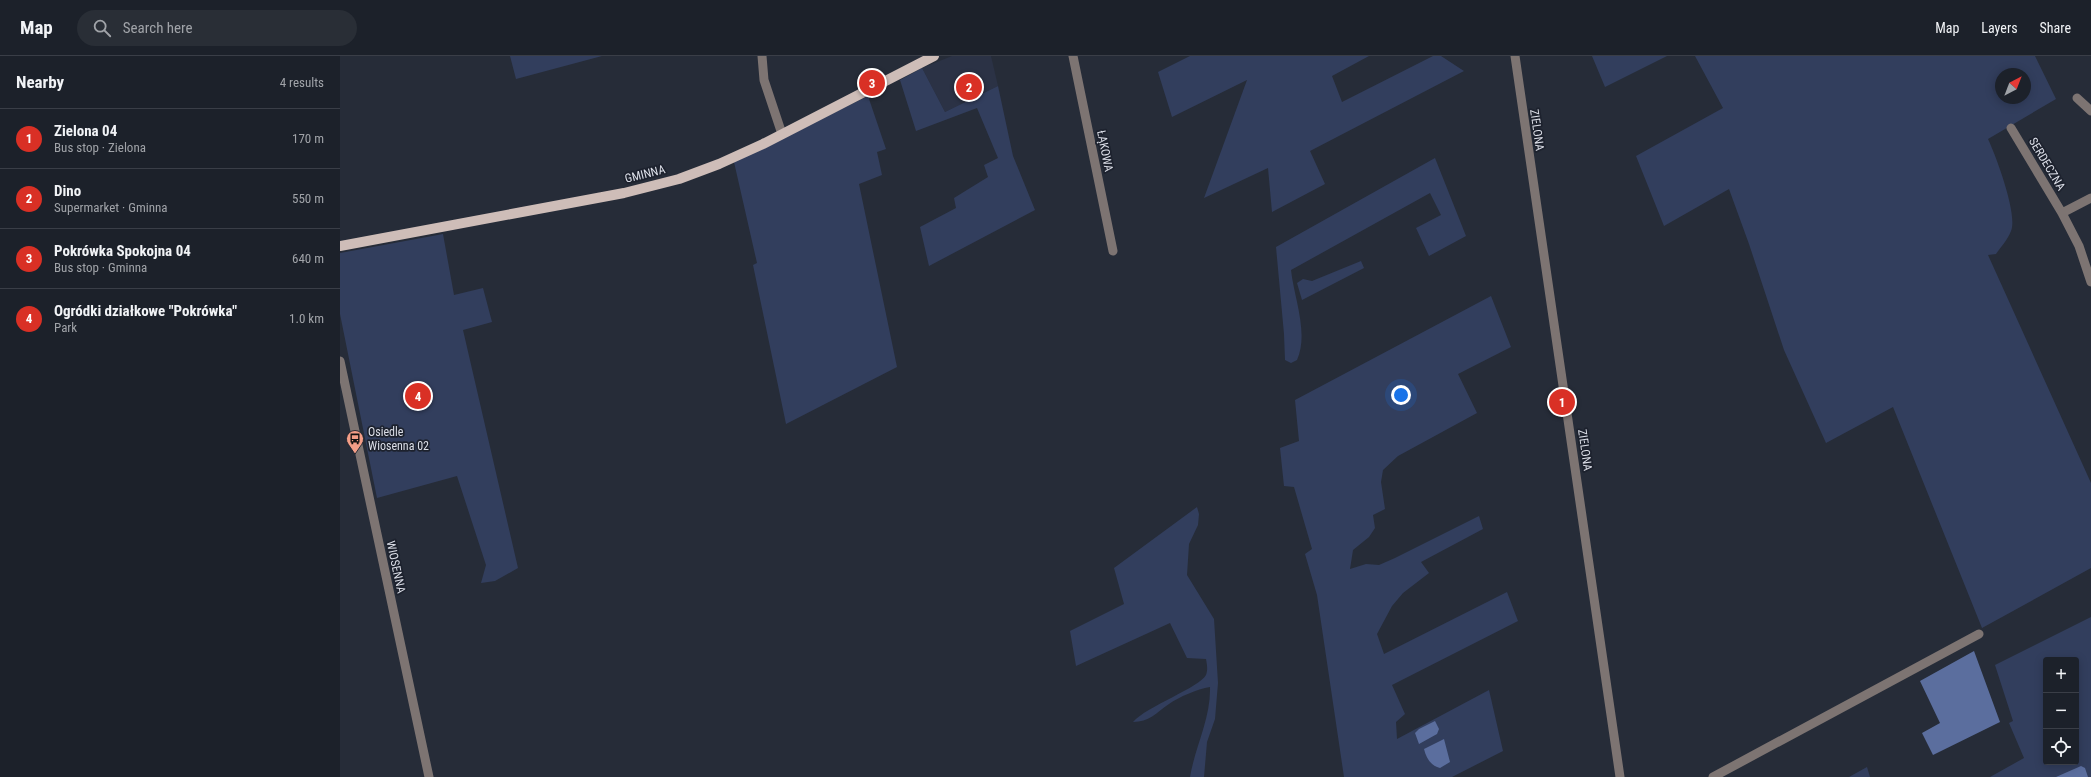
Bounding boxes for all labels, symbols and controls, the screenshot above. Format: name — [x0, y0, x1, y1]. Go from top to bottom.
search box — [77, 10, 357, 46]
text: Map — [20, 16, 53, 39]
icon: search — [91, 17, 113, 39]
text: Search here — [123, 19, 193, 37]
text: Map — [1935, 20, 1959, 36]
text: Layers — [1981, 20, 2018, 36]
text: Share — [2040, 20, 2071, 36]
pin: 3 — [859, 68, 885, 98]
north arrow — [1995, 68, 2031, 104]
text: Nearby — [16, 72, 64, 92]
pin: 2 — [956, 72, 982, 102]
text: 4 results — [280, 75, 324, 90]
street label: ZIELONA — [1527, 108, 1547, 152]
text: Zielona 04 — [54, 122, 117, 140]
street label: ŁĄKOWA — [1094, 129, 1116, 173]
text: 1 — [26, 131, 32, 146]
text: 170 m — [292, 131, 324, 146]
street label: SERDECZNA — [2026, 135, 2068, 193]
text: Bus stop · Zielona — [54, 140, 146, 155]
street label: GMINNA — [623, 162, 667, 186]
text: Dino — [54, 182, 81, 200]
text: 2 — [26, 191, 32, 206]
text: 550 m — [292, 191, 324, 206]
text: Supermarket · Gminna — [54, 200, 168, 215]
text: Pokrówka Spokojna 04 — [54, 242, 191, 260]
text: 3 — [26, 251, 32, 266]
text: 640 m — [292, 251, 324, 266]
text: Bus stop · Gminna — [54, 260, 147, 275]
text: Ogródki działkowe "Pokrówka" — [54, 302, 237, 320]
text: 4 — [26, 311, 32, 326]
text: 1.0 km — [289, 311, 324, 326]
text: Park — [54, 320, 77, 335]
pin: 4 — [405, 381, 431, 411]
your location — [1391, 385, 1411, 405]
pin: 1 — [1549, 387, 1575, 417]
place label: Osiedle Wiosenna 02 — [368, 425, 429, 453]
street label: ZIELONA — [1575, 428, 1595, 472]
bus stop icon: Osiedle Wiosenna 02 — [345, 429, 365, 454]
street label: WIOSENNA — [384, 539, 408, 595]
map controls — [2043, 657, 2079, 765]
button: + — [2043, 657, 2079, 693]
button: − — [2043, 693, 2079, 729]
button: locate — [2043, 729, 2079, 765]

